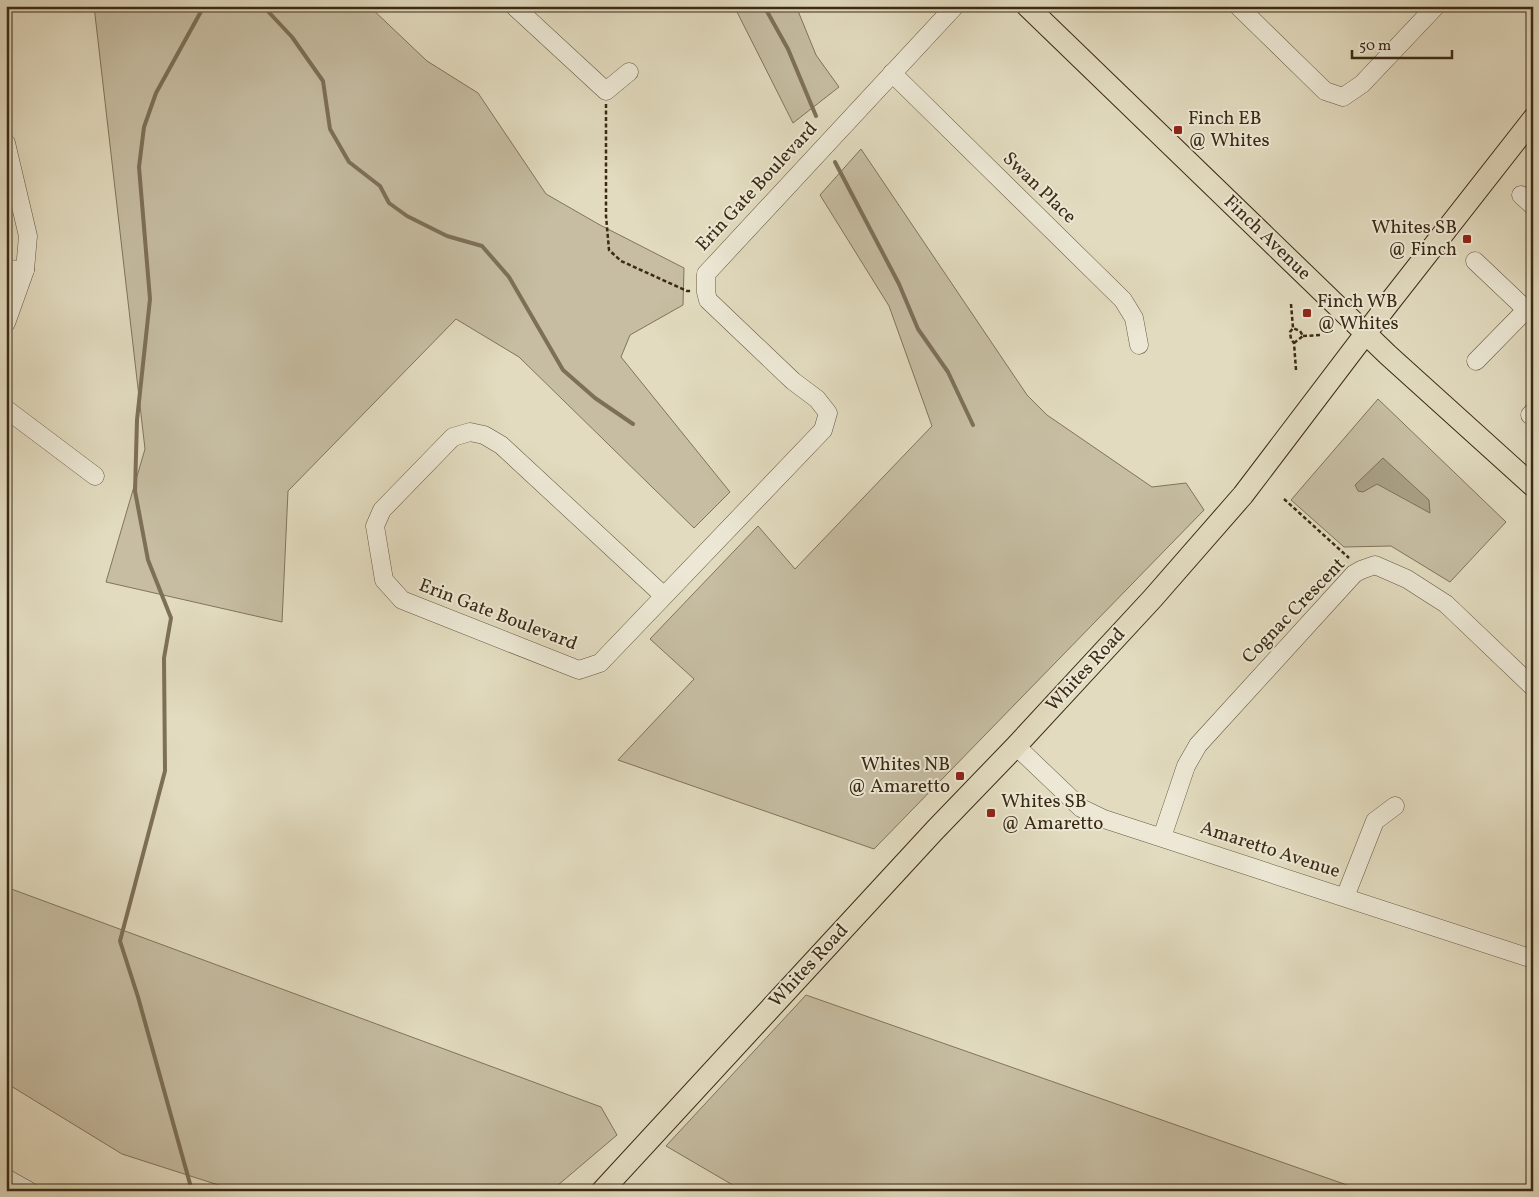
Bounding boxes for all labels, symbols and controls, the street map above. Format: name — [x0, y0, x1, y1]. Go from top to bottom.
scale bar — [1352, 28, 1452, 60]
text: 50 m — [1359, 36, 1391, 57]
place label: Finch EB @ Whites — [1188, 106, 1270, 154]
street label: Erin Gate Boulevard — [690, 117, 824, 257]
marker: Finch EB @ Whites — [1172, 124, 1184, 136]
street label: Swan Place — [996, 146, 1082, 230]
street label: Finch Avenue — [1218, 190, 1316, 286]
place label: Whites SB @ Finch — [1371, 215, 1457, 263]
marker: Whites SB @ Finch — [1461, 233, 1473, 245]
place label: Finch WB @ Whites — [1317, 289, 1399, 337]
marker: Finch WB @ Whites — [1301, 307, 1313, 319]
street label: Cognac Crescent — [1237, 552, 1352, 670]
street label: Erin Gate Boulevard — [415, 573, 581, 657]
street label: Whites Road — [1040, 622, 1132, 718]
place label: Whites NB @ Amaretto — [848, 752, 950, 800]
marker: Whites NB @ Amaretto — [954, 770, 966, 782]
place label: Whites SB @ Amaretto — [1001, 789, 1103, 837]
marker: Whites SB @ Amaretto — [985, 807, 997, 819]
street label: Amaretto Avenue — [1197, 815, 1343, 885]
street label: Whites Road — [763, 918, 855, 1014]

